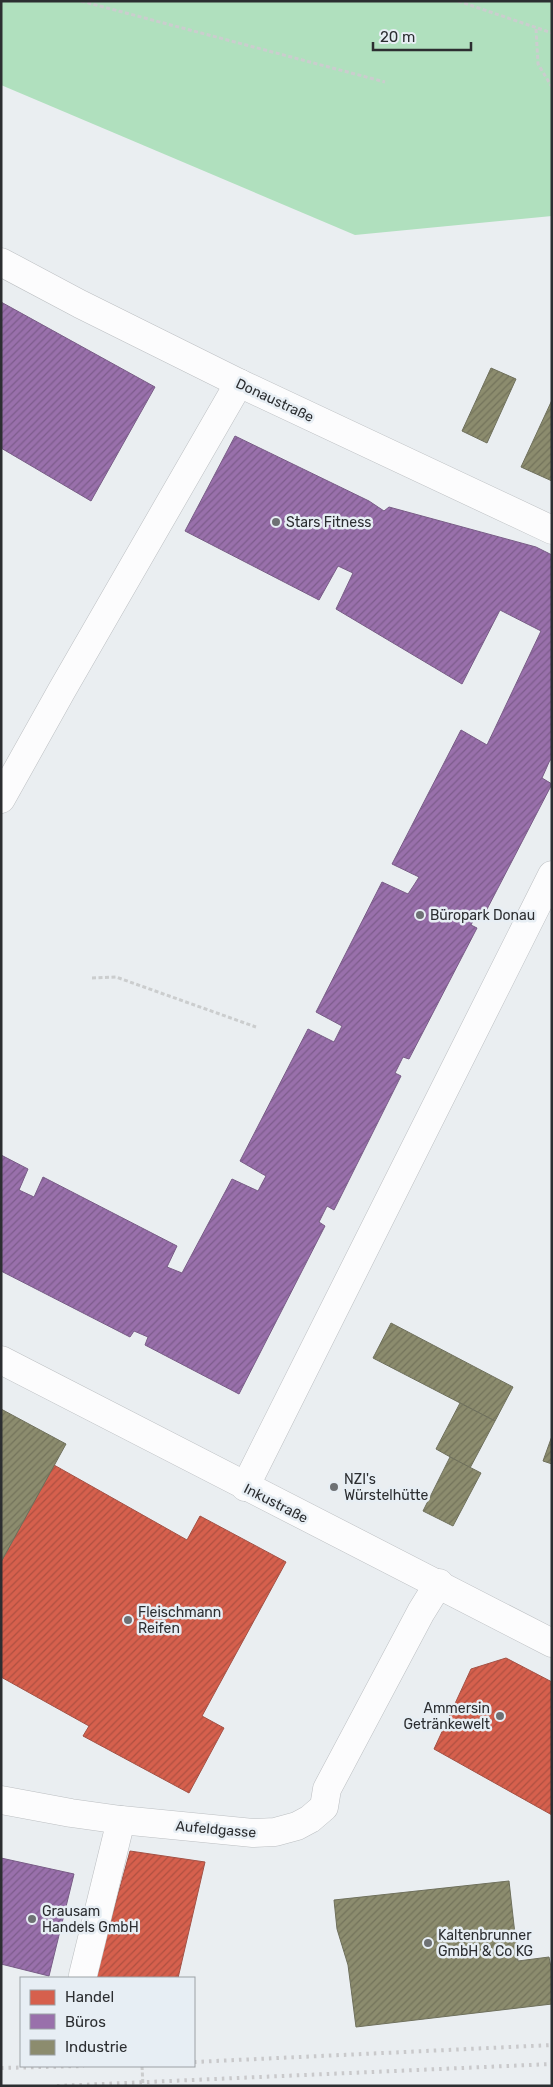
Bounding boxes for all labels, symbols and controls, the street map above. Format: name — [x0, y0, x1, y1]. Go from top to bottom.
scale bar — [373, 20, 470, 52]
text: 20 m — [380, 28, 415, 46]
street label: Donaustraße — [233, 375, 317, 426]
place label: Stars Fitness — [286, 514, 371, 531]
marker: Stars Fitness — [270, 516, 282, 528]
place label: Büropark Donau — [430, 907, 535, 924]
marker: Büropark Donau — [414, 909, 426, 921]
place label: NZI's Würstelhütte — [344, 1471, 429, 1504]
street label: Inkustraße — [241, 1480, 311, 1527]
marker: NZI's Würstelhütte — [328, 1481, 340, 1493]
place label: Fleischmann Reifen — [138, 1604, 221, 1637]
marker: Fleischmann Reifen — [122, 1614, 134, 1626]
place label: Ammersin Getränkewelt — [404, 1700, 491, 1733]
marker: Ammersin Getränkewelt — [494, 1710, 506, 1722]
street label: Aufeldgasse — [175, 1818, 257, 1841]
place label: Grausam Handels GmbH — [42, 1903, 139, 1936]
marker: Grausam Handels GmbH — [26, 1913, 38, 1925]
place label: Kaltenbrunner GmbH & Co KG — [438, 1927, 533, 1960]
marker: Kaltenbrunner GmbH & Co KG — [422, 1937, 434, 1949]
legend — [20, 1977, 195, 2067]
text: Handel — [65, 1988, 114, 2006]
text: Büros — [65, 2013, 106, 2031]
text: Industrie — [65, 2038, 127, 2056]

